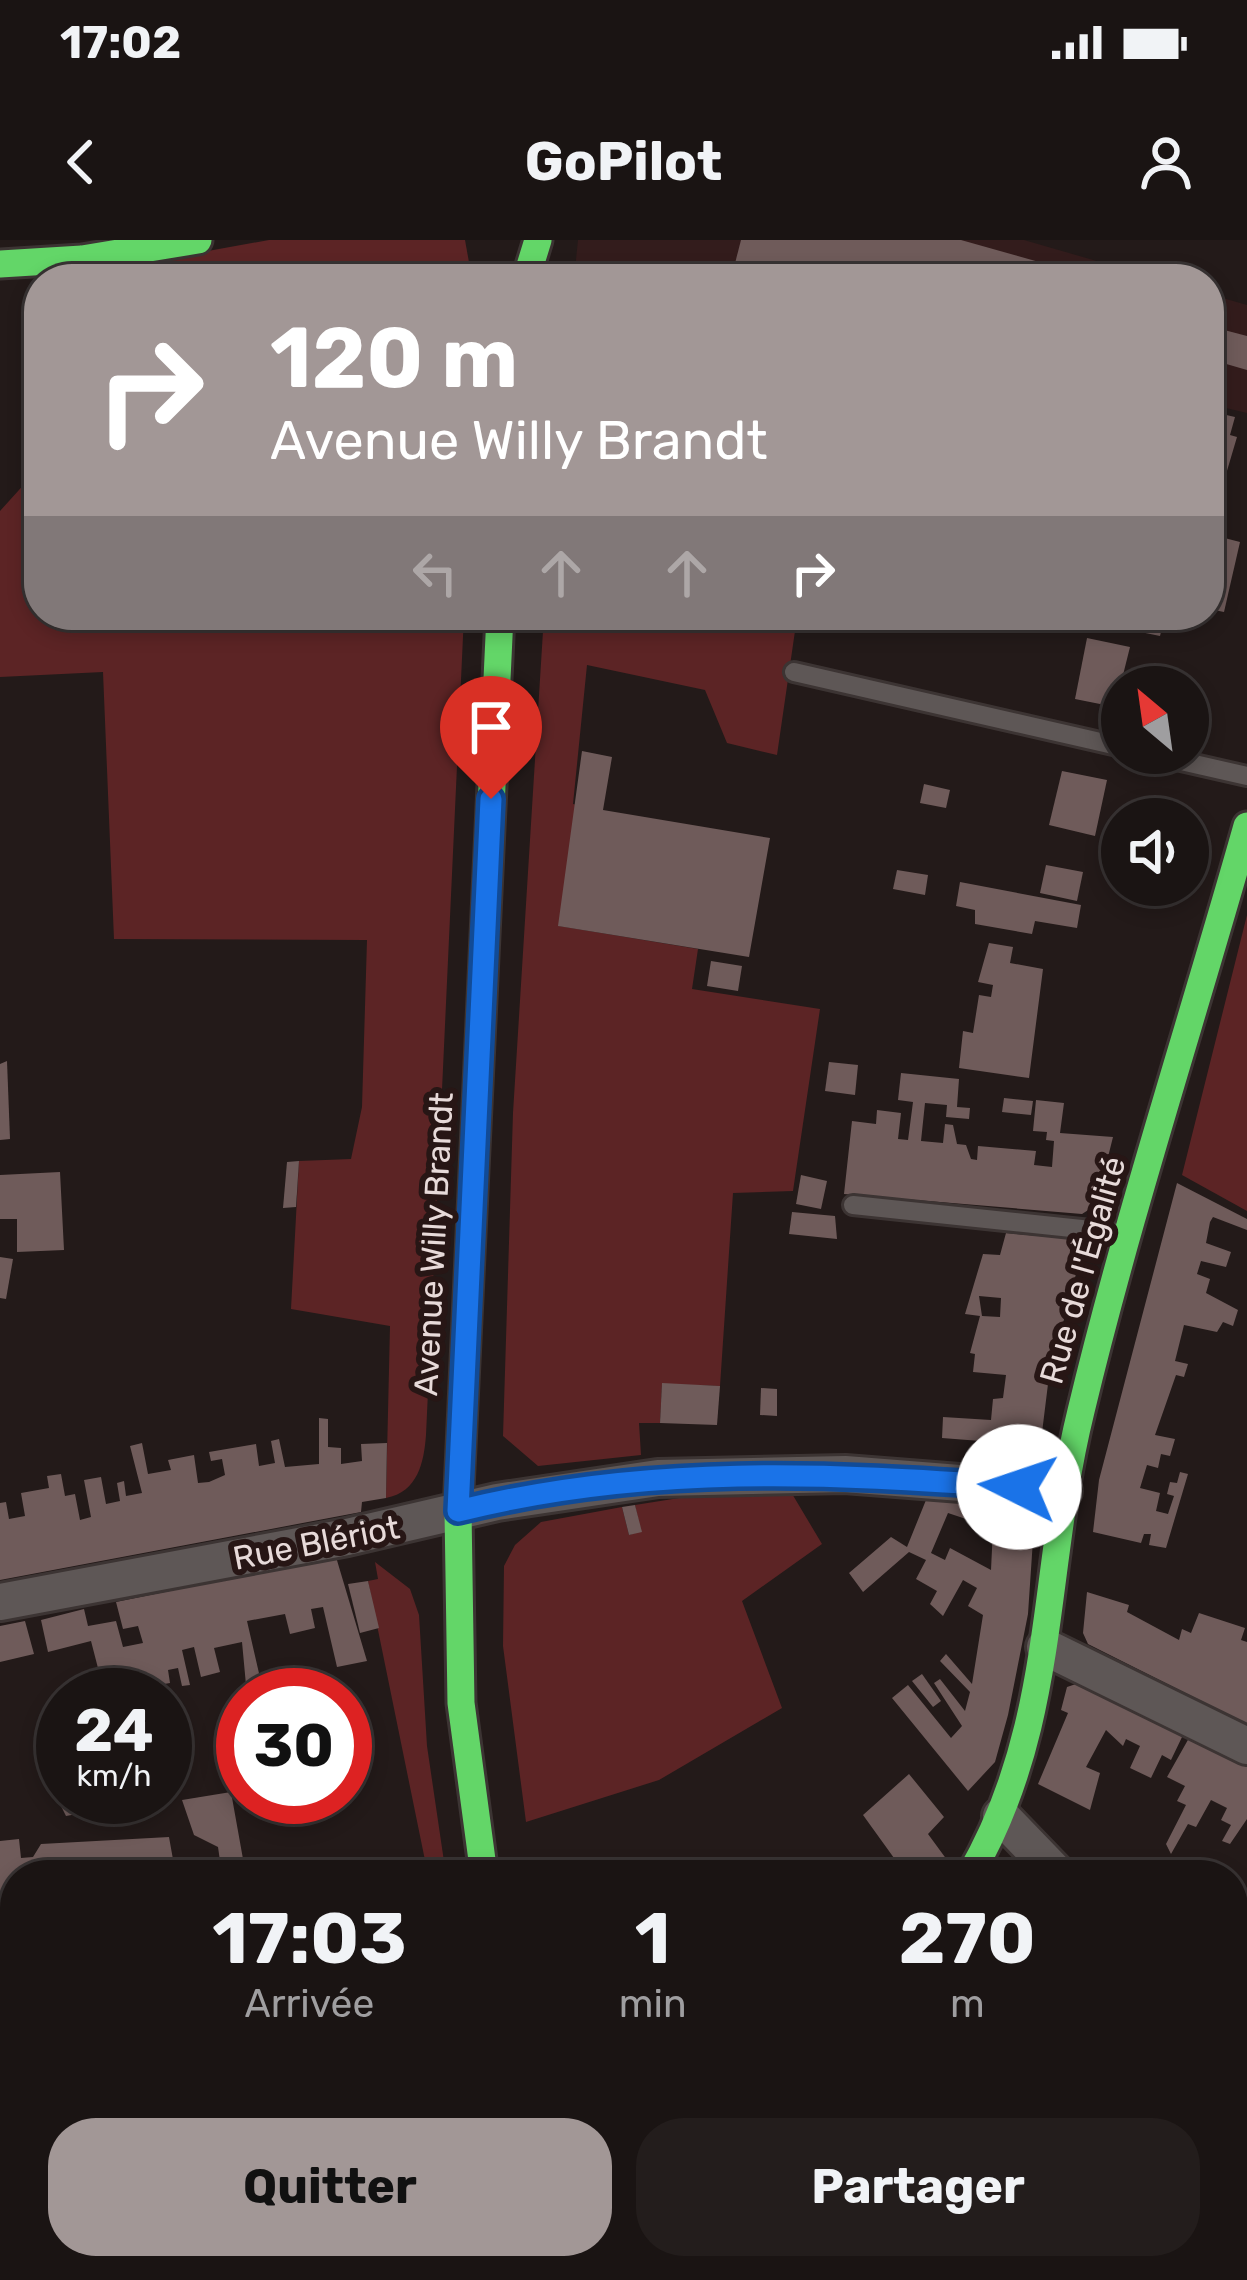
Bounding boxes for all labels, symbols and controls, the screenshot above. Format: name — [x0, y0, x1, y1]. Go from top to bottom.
text: 17:02 — [60, 16, 181, 69]
icon: back — [48, 129, 114, 195]
icon: person — [1133, 129, 1199, 195]
text: GoPilot — [525, 130, 722, 194]
text: 120 m — [270, 308, 518, 408]
icon: right — [72, 312, 228, 468]
text: Avenue Willy Brandt — [270, 409, 768, 473]
icon: left — [402, 540, 468, 606]
icon: ahead — [528, 540, 594, 606]
icon: ahead — [654, 540, 720, 606]
icon: right — [780, 540, 846, 606]
north arrow — [1101, 666, 1209, 774]
map controls — [1101, 666, 1209, 906]
pin — [440, 676, 542, 799]
icon: arrive — [458, 694, 524, 760]
button: sound — [1101, 798, 1209, 906]
street label: Avenue Willy Brandt — [406, 1091, 461, 1397]
street label: Rue de l'Égalité — [1031, 1152, 1134, 1388]
position arrow — [956, 1424, 1082, 1550]
street label: Rue Blériot — [230, 1507, 403, 1578]
speed limit sign: 30 — [216, 1668, 372, 1824]
text: 24 — [74, 1695, 154, 1766]
text: km/h — [77, 1758, 151, 1794]
text: 17:03 — [212, 1896, 407, 1981]
text: 1 — [635, 1896, 671, 1981]
text: 270 — [899, 1896, 1036, 1981]
text: Arrivée — [245, 1981, 374, 2027]
text: min — [619, 1981, 687, 2027]
text: m — [950, 1981, 985, 2027]
button: Quitter — [48, 2118, 612, 2256]
button: Partager — [636, 2118, 1200, 2256]

